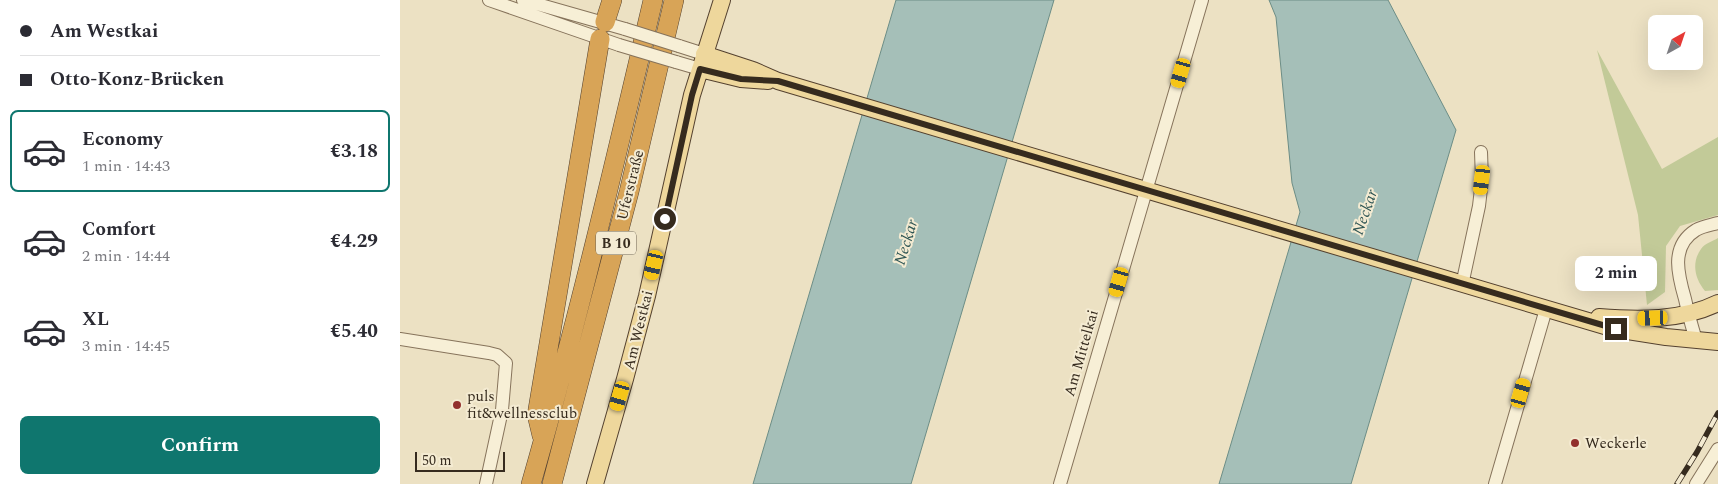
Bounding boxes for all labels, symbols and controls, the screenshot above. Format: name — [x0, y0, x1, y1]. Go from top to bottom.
north arrow — [1648, 15, 1702, 70]
map controls — [1648, 15, 1703, 70]
text: Am Westkai — [50, 17, 158, 46]
car — [1169, 57, 1192, 89]
text: Otto-Konz-Brücken — [50, 65, 224, 94]
text: Economy — [82, 125, 163, 154]
icon: car — [22, 129, 67, 174]
text: €3.18 — [330, 137, 378, 166]
street label: Uferstraße — [611, 147, 650, 223]
text: 1 min · 14:43 — [82, 154, 170, 178]
car — [1472, 164, 1491, 196]
water label: Neckar — [1346, 186, 1384, 238]
route start — [654, 208, 676, 230]
text: Comfort — [82, 215, 156, 244]
water label: Neckar — [888, 216, 924, 268]
icon: car — [22, 219, 67, 264]
text: €4.29 — [330, 227, 378, 256]
road number: B 10 — [596, 232, 636, 254]
text: 2 min · 14:44 — [82, 244, 170, 268]
car — [643, 249, 664, 281]
callout: 2 min — [1575, 256, 1657, 292]
text: 2 min — [1595, 261, 1637, 285]
car — [1107, 266, 1130, 298]
street label: Am Westkai — [617, 288, 659, 372]
text: XL — [82, 305, 109, 334]
street label: Am Mittelkai — [1058, 307, 1105, 399]
icon: car — [22, 309, 67, 354]
car — [1637, 310, 1668, 326]
text: €5.40 — [330, 317, 378, 346]
route end — [1605, 318, 1627, 340]
text: 3 min · 14:45 — [82, 334, 170, 358]
car — [1509, 377, 1532, 409]
car — [608, 380, 631, 412]
place label: puls fit&wellnessclub — [467, 385, 577, 425]
marker: puls fit&wellnessclub — [451, 399, 463, 411]
button: Confirm — [20, 416, 380, 474]
place label: Weckerle — [1585, 432, 1647, 455]
marker: Weckerle — [1569, 437, 1581, 449]
scale bar — [415, 449, 505, 472]
text: 50 m — [422, 450, 452, 471]

